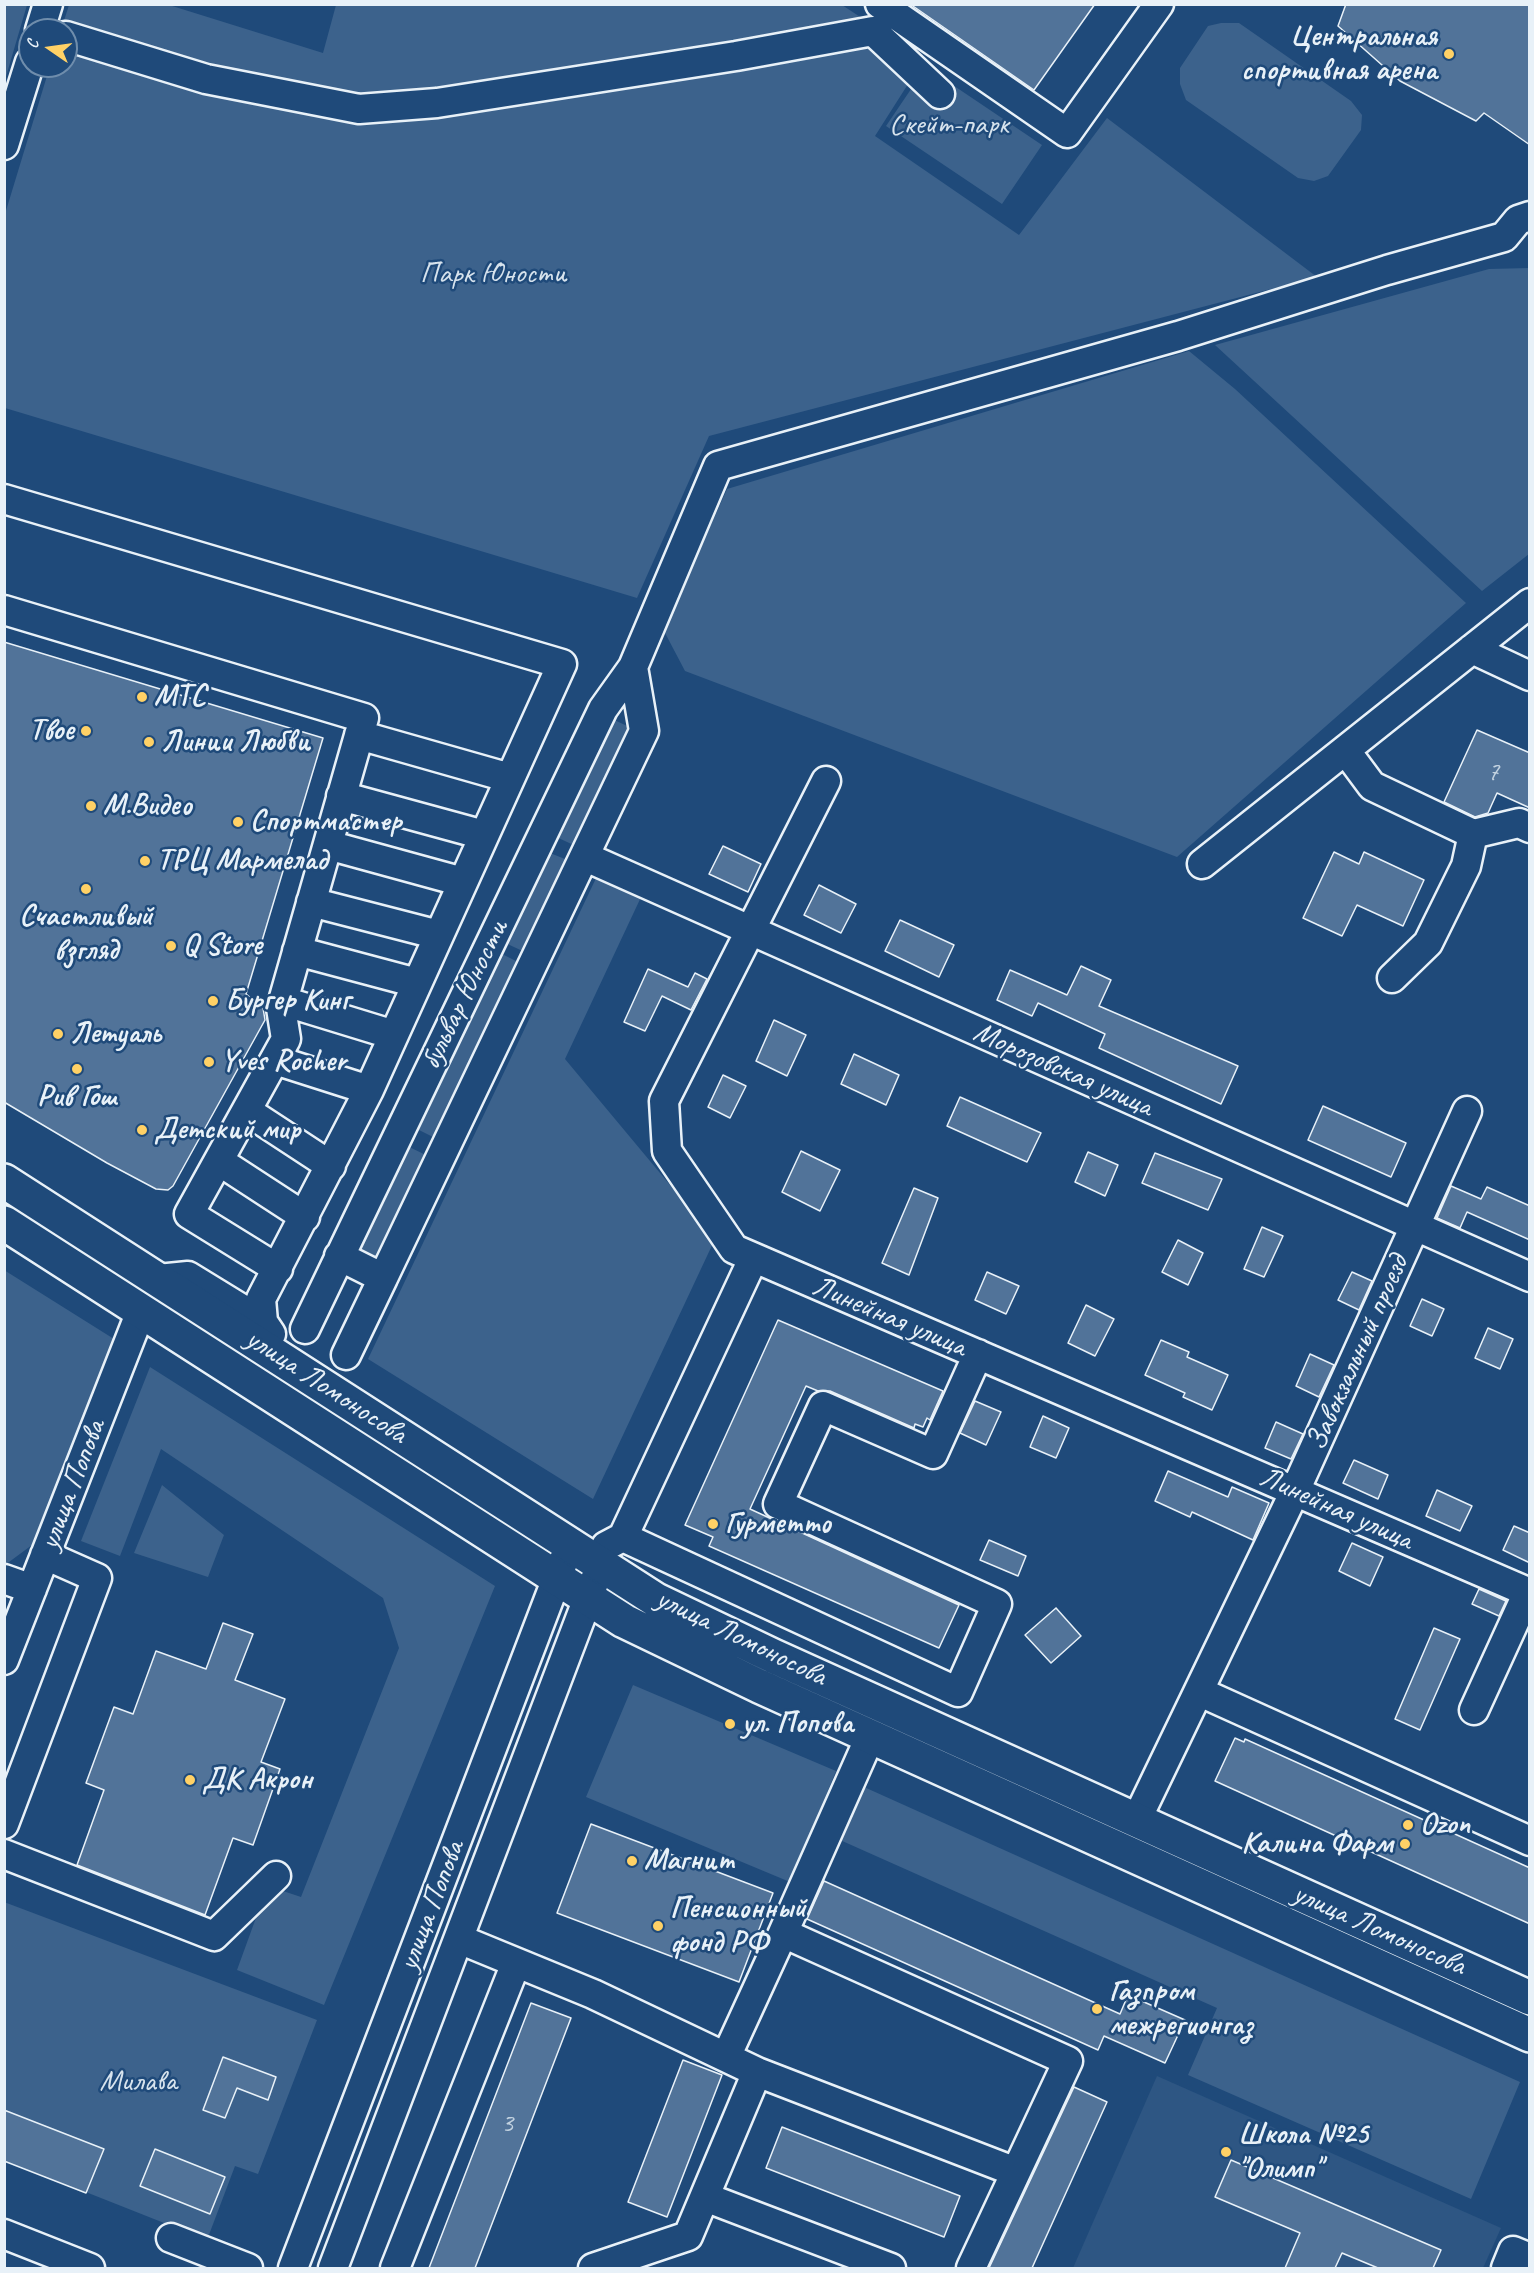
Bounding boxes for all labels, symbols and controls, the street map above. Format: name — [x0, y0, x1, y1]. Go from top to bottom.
north arrow — [18, 18, 78, 78]
place label: Центральная спортивная арена — [1241, 19, 1437, 90]
text: С — [22, 38, 43, 50]
marker: Центральная спортивная арена — [1442, 47, 1456, 61]
park label: Скейт-парк — [889, 107, 1009, 143]
park label: Парк Юности — [420, 256, 566, 292]
place label: МТС — [154, 679, 206, 715]
marker: МТС — [135, 690, 149, 704]
place label: Твое — [29, 713, 74, 749]
marker: Твое — [79, 724, 93, 738]
place label: Линии Любви — [161, 724, 310, 760]
marker: Линии Любви — [142, 735, 156, 749]
house number: 7 — [1487, 757, 1499, 789]
place label: М.Видео — [103, 788, 192, 824]
marker: М.Видео — [84, 799, 98, 813]
place label: Спортмастер — [250, 804, 401, 840]
marker: Спортмастер — [231, 815, 245, 829]
place label: ТРЦ Мармелад — [157, 843, 328, 879]
marker: ТРЦ Мармелад — [138, 854, 152, 868]
marker: Счастливый взгляд — [79, 882, 93, 896]
place label: Счастливый взгляд — [19, 899, 153, 970]
street label: бульвар Юности — [413, 915, 517, 1075]
place label: Q Store — [183, 928, 262, 964]
marker: Q Store — [164, 939, 178, 953]
place label: Бургер Кинг — [225, 983, 350, 1019]
marker: Бургер Кинг — [206, 994, 220, 1008]
street label: Морозовская улица — [968, 1014, 1158, 1126]
place label: Летуаль — [70, 1016, 161, 1052]
marker: Летуаль — [51, 1027, 65, 1041]
place label: Yves Rocher — [221, 1044, 346, 1080]
marker: Yves Rocher — [202, 1055, 216, 1069]
marker: Рив Гош — [70, 1062, 84, 1076]
place label: Рив Гош — [37, 1079, 117, 1115]
place label: Детский мир — [154, 1112, 301, 1148]
marker: Детский мир — [135, 1123, 149, 1137]
street label: Завокзальный проезд — [1299, 1250, 1417, 1456]
street label: Линейная улица — [807, 1268, 971, 1366]
street label: улица Ломоносова — [238, 1321, 414, 1453]
street label: улица Попова — [32, 1415, 114, 1555]
street label: Линейная улица — [1254, 1459, 1418, 1559]
place label: Гурметто — [725, 1506, 831, 1542]
marker: Гурметто — [706, 1517, 720, 1531]
street label: улица Ломоносова — [650, 1581, 832, 1695]
place label: ул. Попова — [742, 1706, 853, 1742]
marker: ул. Попова — [723, 1717, 737, 1731]
place label: ДК Акрон — [202, 1762, 312, 1798]
marker: ДК Акрон — [183, 1773, 197, 1787]
place label: Ozon — [1420, 1807, 1470, 1843]
marker: Ozon — [1401, 1818, 1415, 1832]
place label: Калина Фарм — [1241, 1826, 1393, 1862]
street label: улица Попова — [391, 1836, 473, 1976]
marker: Калина Фарм — [1398, 1837, 1412, 1851]
place label: Магнит — [644, 1843, 735, 1879]
marker: Магнит — [625, 1854, 639, 1868]
street label: улица Ломоносова — [1287, 1876, 1471, 1984]
place label: Пенсионный фонд РФ — [670, 1891, 806, 1962]
marker: Пенсионный фонд РФ — [651, 1919, 665, 1933]
place label: Газпром межрегионгаз — [1109, 1974, 1253, 2044]
marker: Газпром межрегионгаз — [1090, 2002, 1104, 2016]
park label: Милава — [100, 2064, 176, 2100]
house number: 3 — [501, 2108, 513, 2140]
place label: Школа №25 "Олимп" — [1238, 2117, 1368, 2188]
marker: Школа №25 "Олимп" — [1219, 2145, 1233, 2159]

